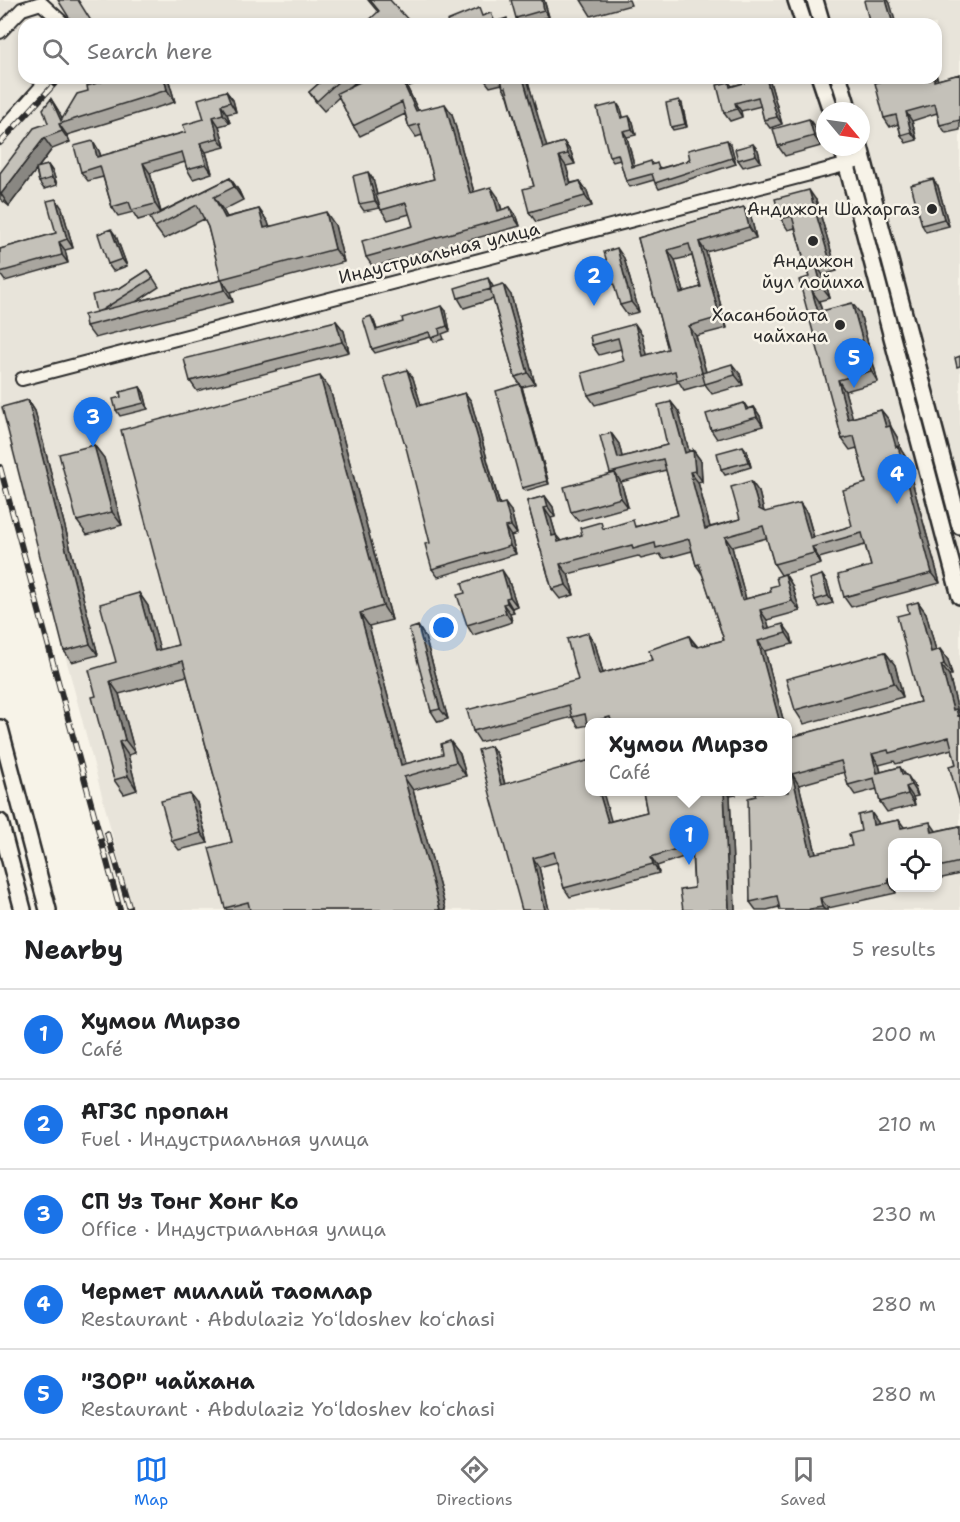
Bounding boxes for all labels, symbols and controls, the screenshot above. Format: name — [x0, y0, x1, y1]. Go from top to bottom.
search box — [18, 18, 942, 84]
icon: search — [39, 35, 72, 68]
text: Search here — [87, 37, 213, 66]
north arrow — [816, 102, 870, 156]
place label: Андижон Шахаргаз — [747, 197, 920, 221]
marker: Андижон Шахаргаз — [925, 202, 939, 216]
street label: Индустриальная улица — [336, 216, 542, 290]
marker: Андижон йул лойиха — [806, 234, 820, 248]
place label: Андижон йул лойиха — [762, 249, 864, 294]
pin: 2 — [574, 256, 614, 306]
place label: Хасанбойота чайхана — [712, 303, 828, 348]
marker: Хасанбойота чайхана — [833, 318, 847, 332]
pin: 5 — [834, 338, 874, 388]
pin: 3 — [74, 398, 112, 447]
pin: 4 — [878, 454, 916, 504]
your location — [429, 613, 458, 642]
popup — [585, 718, 792, 796]
text: Хумои Мирзо — [609, 730, 768, 759]
text: Café — [609, 759, 651, 785]
pin: 1 — [670, 816, 708, 865]
map controls — [888, 838, 942, 892]
button: locate — [888, 838, 942, 892]
text: Nearby — [24, 932, 123, 967]
text: 5 results — [852, 936, 936, 962]
text: Хумои Мирзо — [81, 1007, 241, 1036]
text: 1 — [39, 1021, 48, 1047]
text: 200 m — [871, 1021, 936, 1047]
text: Café — [81, 1036, 123, 1062]
text: АГЗС пропан — [81, 1097, 229, 1126]
text: 2 — [37, 1111, 51, 1137]
text: 210 m — [877, 1111, 936, 1137]
text: Fuel · Индустриальная улица — [81, 1126, 369, 1152]
text: СП Уз Тонг Хонг Ко — [81, 1187, 299, 1216]
text: 3 — [37, 1201, 51, 1227]
text: 230 m — [871, 1201, 936, 1227]
text: Office · Индустриальная улица — [81, 1216, 386, 1242]
text: Чермет миллий таомлар — [81, 1277, 372, 1306]
text: 4 — [37, 1291, 51, 1317]
text: 280 m — [871, 1291, 936, 1317]
text: Restaurant · Abdulaziz Yoʻldoshev koʻchasi — [81, 1306, 495, 1332]
text: "ЗОР" чайхана — [81, 1367, 255, 1396]
text: 5 — [37, 1381, 50, 1407]
text: 280 m — [871, 1381, 936, 1407]
text: Restaurant · Abdulaziz Yoʻldoshev koʻchasi — [81, 1396, 495, 1422]
tab: Map — [134, 1453, 168, 1510]
tab: Directions — [436, 1453, 513, 1510]
tab: Saved — [781, 1453, 826, 1510]

